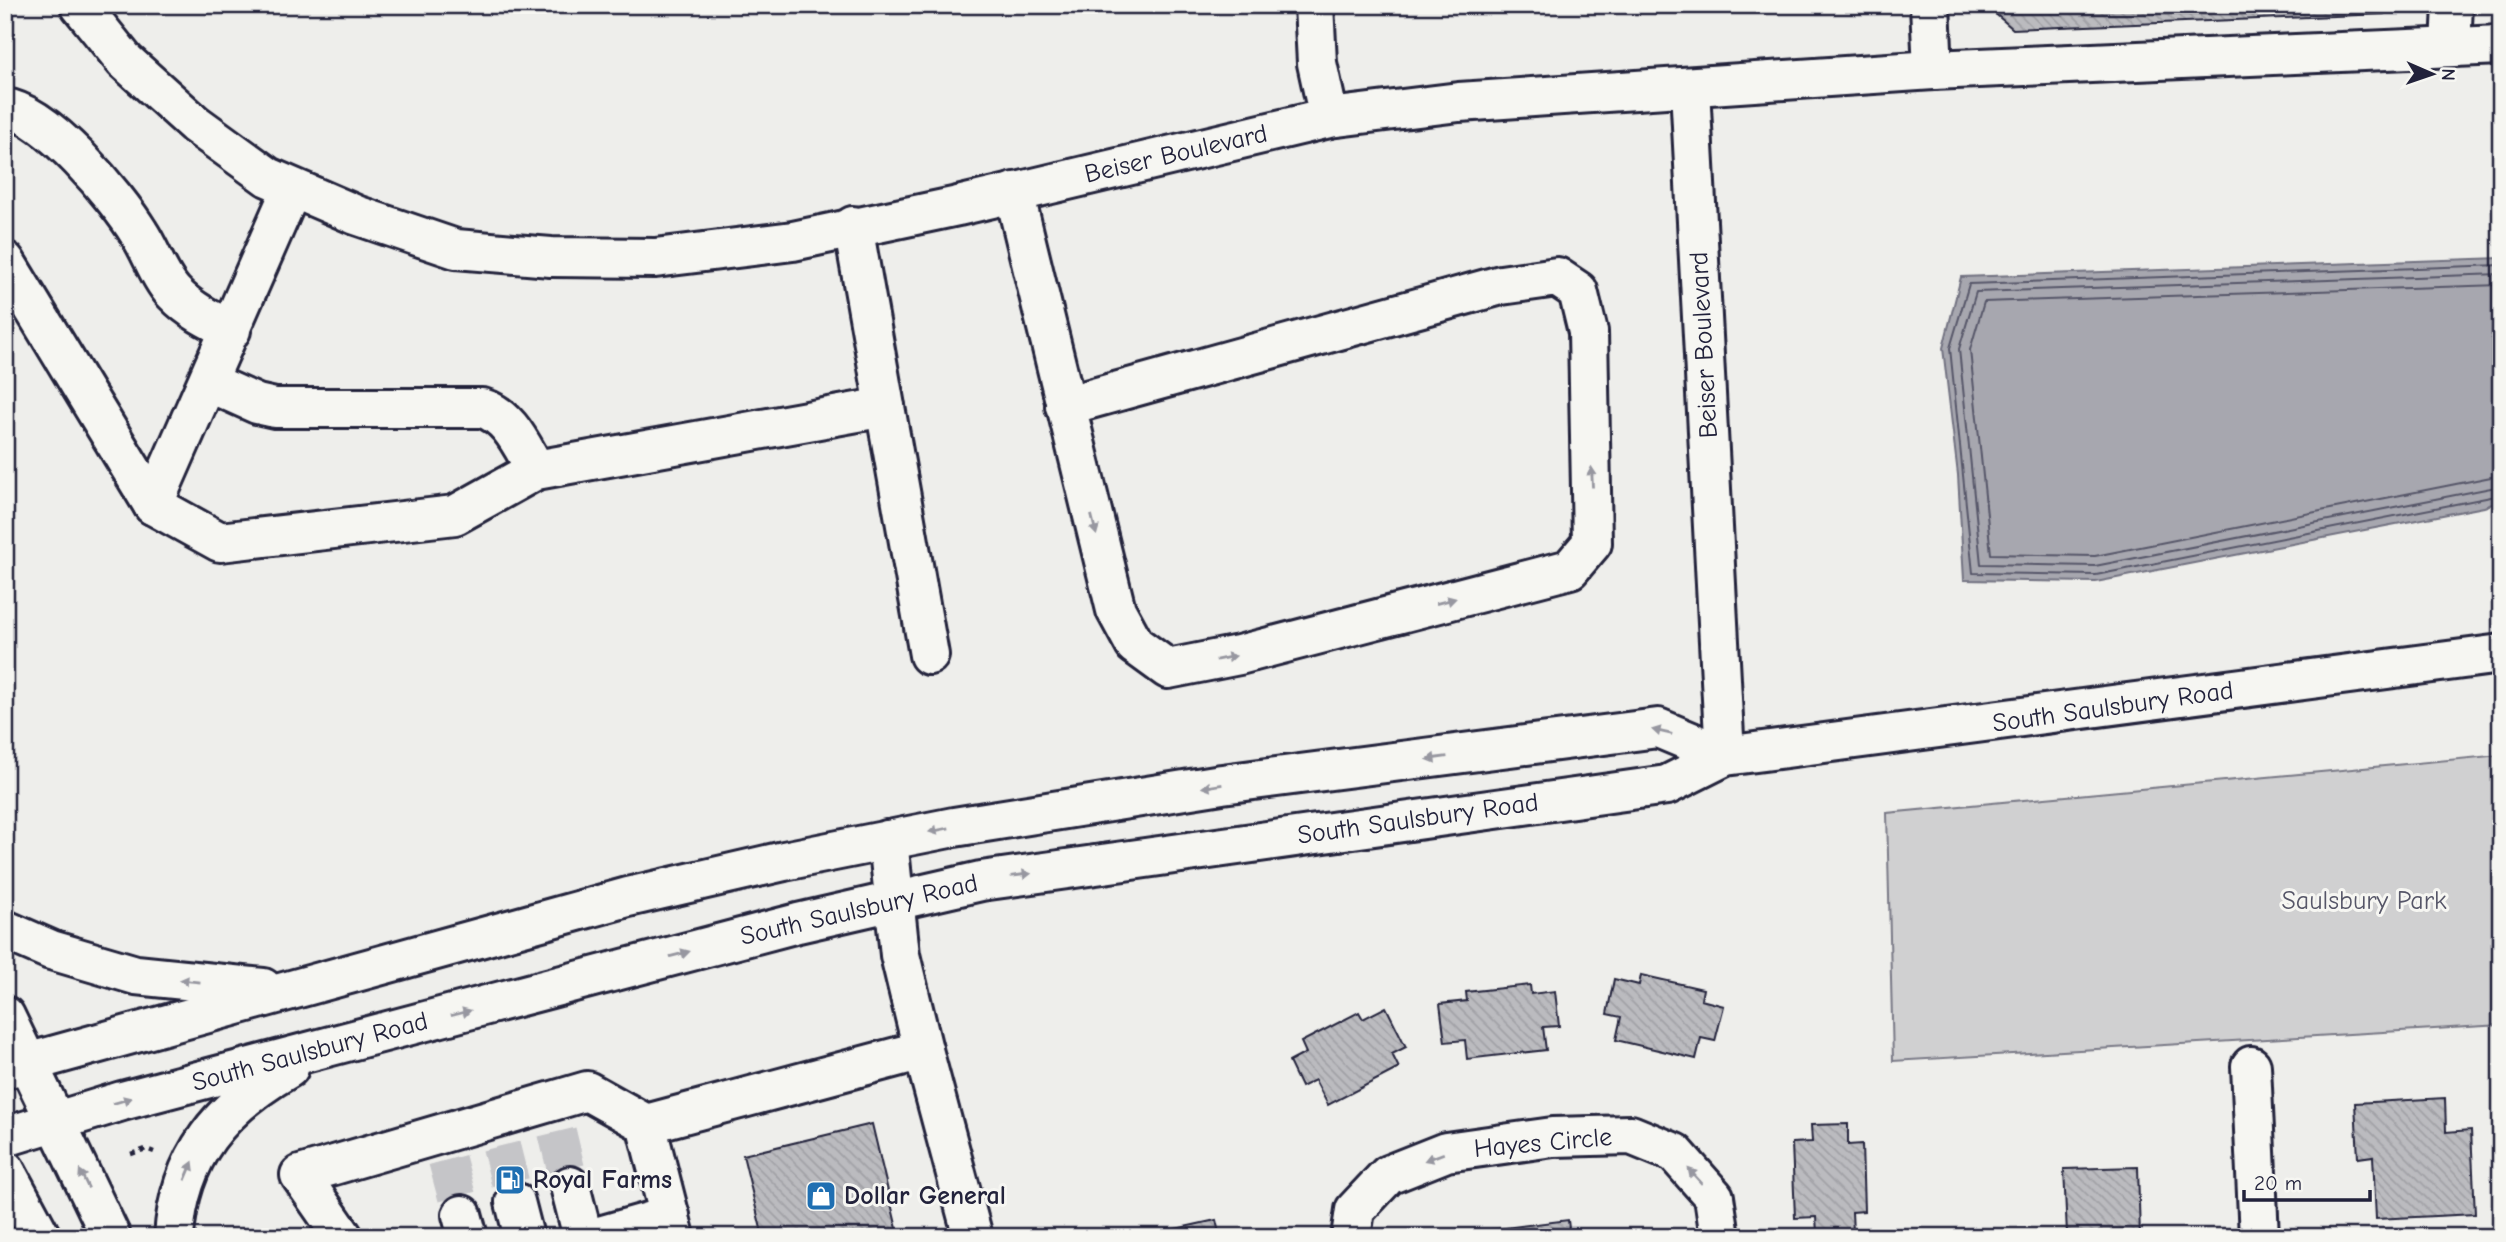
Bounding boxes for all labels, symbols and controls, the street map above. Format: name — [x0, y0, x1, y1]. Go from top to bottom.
north arrow — [2398, 38, 2468, 108]
text: N — [2437, 68, 2459, 81]
street label: Beiser Boulevard — [1082, 118, 1270, 190]
street label: Beiser Boulevard — [1684, 251, 1724, 439]
one-way arrow — [1586, 466, 1597, 488]
one-way arrow — [1089, 514, 1100, 536]
one-way arrow — [1436, 595, 1458, 606]
one-way arrow — [1215, 652, 1237, 663]
street label: South Saulsbury Road — [1991, 675, 2235, 739]
one-way arrow — [1651, 726, 1673, 737]
one-way arrow — [1426, 753, 1448, 764]
one-way arrow — [1201, 781, 1223, 792]
street label: South Saulsbury Road — [1296, 787, 1540, 851]
one-way arrow — [928, 825, 950, 836]
street label: South Saulsbury Road — [737, 868, 981, 952]
one-way arrow — [1010, 869, 1032, 880]
park label: Saulsbury Park — [2281, 886, 2447, 916]
one-way arrow — [670, 948, 692, 959]
one-way arrow — [179, 975, 201, 986]
street label: South Saulsbury Road — [189, 1006, 431, 1098]
one-way arrow — [450, 1007, 471, 1017]
one-way arrow — [111, 1095, 133, 1106]
street label: Hayes Circle — [1473, 1122, 1613, 1164]
one-way arrow — [1424, 1151, 1445, 1162]
scale bar — [2244, 1158, 2370, 1202]
one-way arrow — [184, 1160, 195, 1181]
fuel station icon: Royal Farms — [493, 1163, 527, 1197]
place label: Royal Farms — [533, 1165, 672, 1195]
one-way arrow — [1687, 1167, 1703, 1185]
one-way arrow — [78, 1169, 90, 1189]
text: 20 m — [2254, 1171, 2302, 1195]
shop icon: Dollar General — [804, 1179, 838, 1213]
place label: Dollar General — [844, 1181, 1006, 1211]

